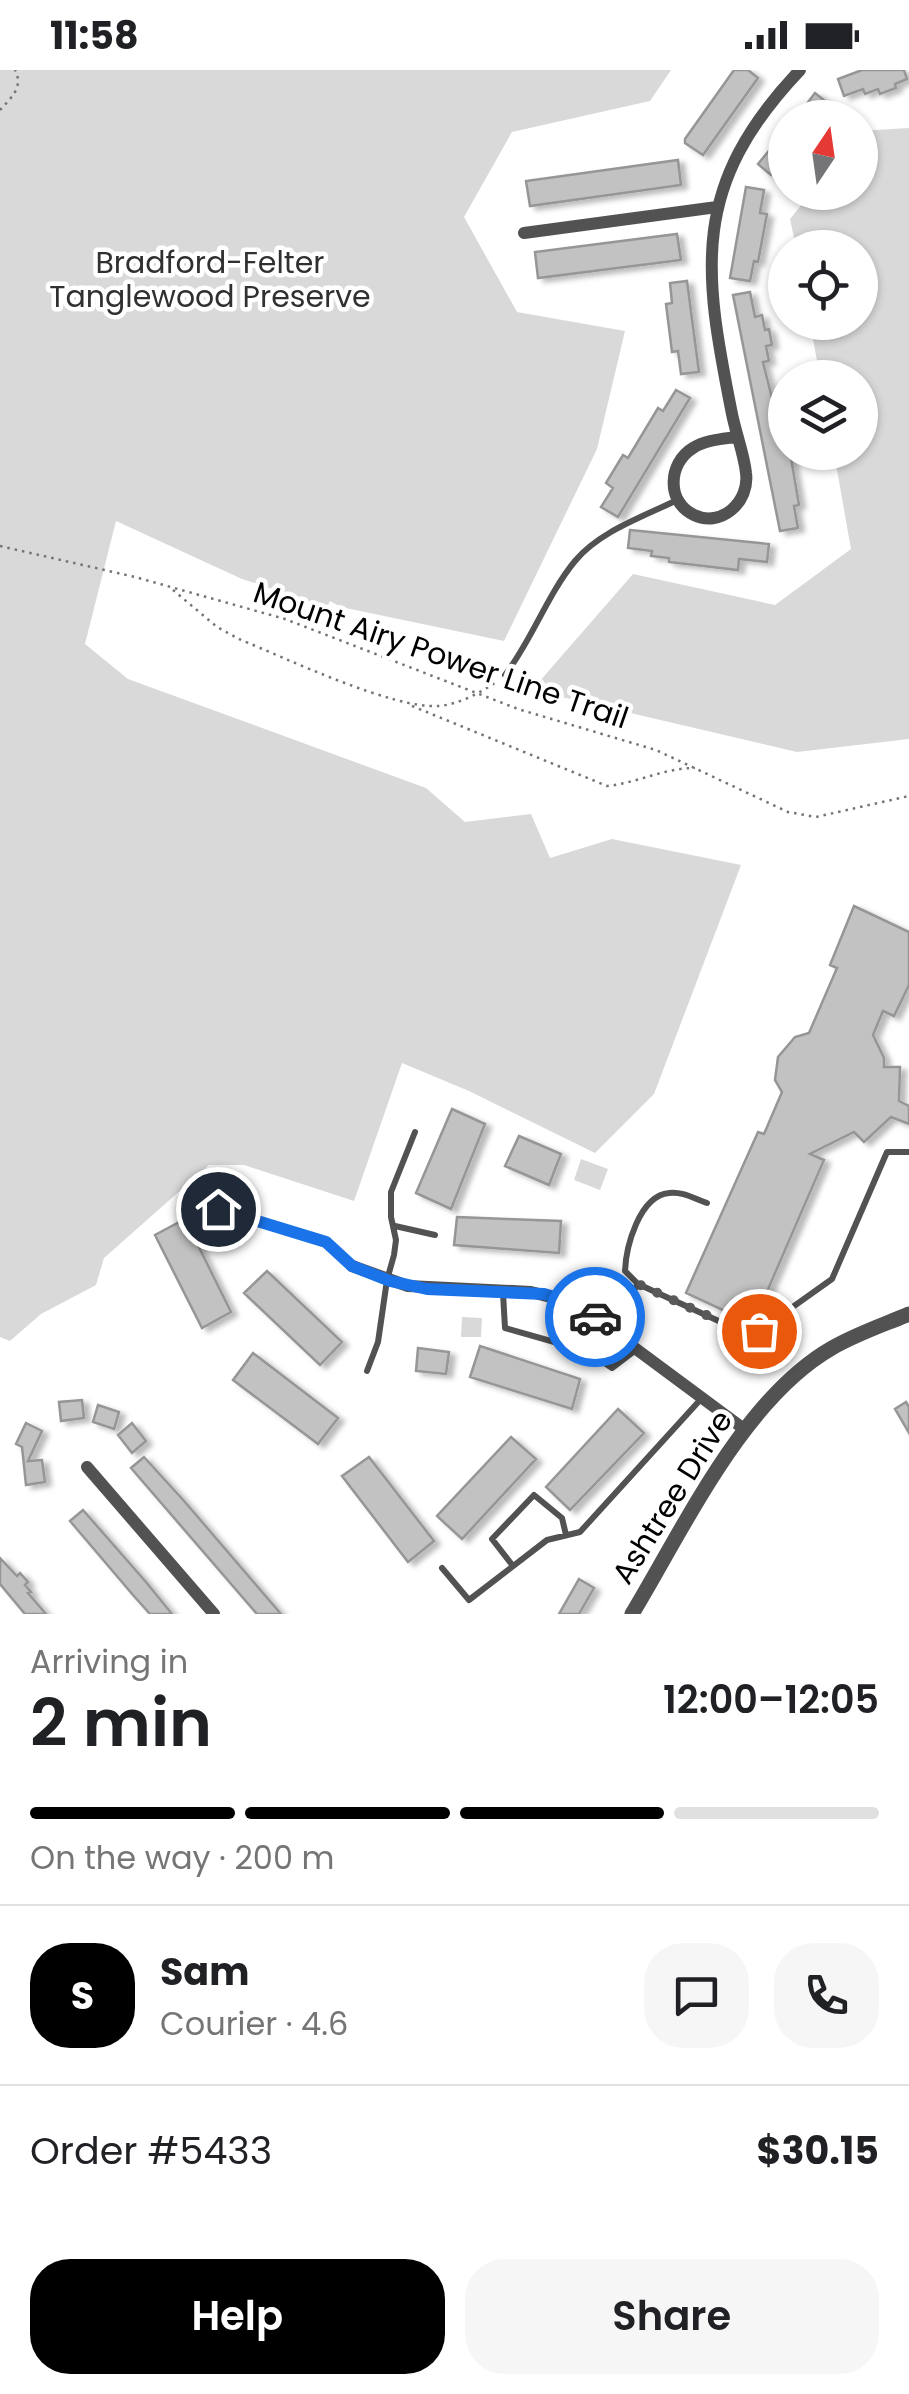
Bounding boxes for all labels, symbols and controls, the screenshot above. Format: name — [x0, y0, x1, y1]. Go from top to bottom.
text: 11:58 — [50, 9, 139, 62]
north arrow — [768, 100, 878, 210]
map controls — [768, 100, 878, 470]
button: locate — [768, 230, 878, 340]
park label: Bradford-Felter Tanglewood Preserve — [49, 241, 371, 318]
button: layers — [768, 360, 878, 470]
street label: Mount Airy Power Line Trail — [248, 571, 634, 739]
pin — [176, 1167, 261, 1252]
icon: home — [191, 1182, 246, 1237]
courier — [545, 1267, 645, 1367]
pin — [717, 1289, 802, 1374]
icon: car — [568, 1290, 623, 1345]
icon: bag — [732, 1304, 787, 1359]
street label: Ashtree Drive — [601, 1402, 743, 1592]
text: Arriving in — [30, 1639, 188, 1684]
text: 12:00–12:05 — [663, 1673, 879, 1726]
text: 2 min — [30, 1678, 212, 1769]
text: On the way · 200 m — [30, 1835, 335, 1880]
button: chat — [644, 1943, 749, 2048]
button: phone — [774, 1943, 879, 2048]
text: Sam — [160, 1945, 249, 1998]
text: S — [71, 1969, 94, 2022]
text: Courier · 4.6 — [160, 2001, 348, 2046]
text: Order #5433 — [30, 2124, 272, 2177]
text: $30.15 — [757, 2124, 879, 2177]
button: Help — [30, 2259, 445, 2374]
button: Share — [465, 2259, 879, 2374]

